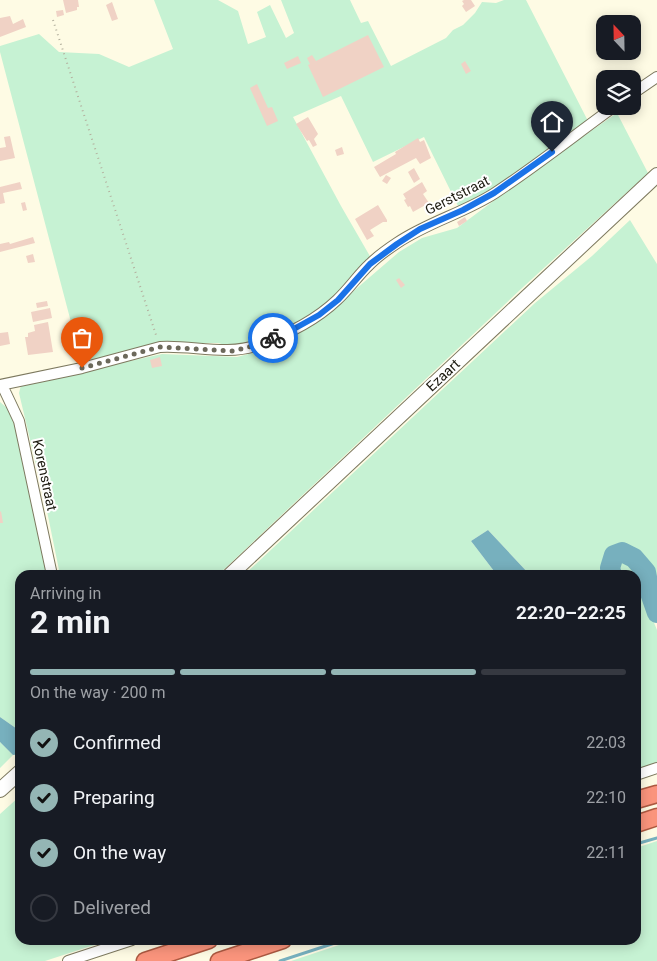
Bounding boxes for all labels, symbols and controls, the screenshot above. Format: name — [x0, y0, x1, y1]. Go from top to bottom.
north arrow — [596, 15, 641, 60]
map controls — [596, 15, 641, 115]
button: layers — [596, 70, 641, 115]
pin — [531, 101, 573, 152]
icon: home — [538, 108, 566, 136]
street label: Gerststraat — [422, 172, 492, 218]
courier — [248, 313, 298, 363]
pin — [61, 317, 103, 368]
icon: bag — [68, 324, 96, 352]
icon: bike — [259, 324, 287, 352]
street label: Ezaart — [423, 355, 463, 394]
street label: Korenstraat — [30, 438, 60, 512]
text: Arriving in — [30, 584, 101, 603]
text: 22:20–22:25 — [516, 601, 626, 624]
text: 2 min — [30, 603, 110, 641]
text: On the way · 200 m — [30, 683, 166, 702]
icon: check — [30, 729, 58, 757]
text: Confirmed — [73, 731, 161, 754]
text: 22:03 — [586, 733, 626, 752]
icon: check — [30, 784, 58, 812]
text: Preparing — [73, 786, 155, 809]
text: 22:10 — [586, 788, 626, 807]
icon: check — [30, 839, 58, 867]
text: On the way — [73, 841, 166, 864]
text: 22:11 — [586, 843, 626, 862]
text: Delivered — [73, 896, 151, 919]

